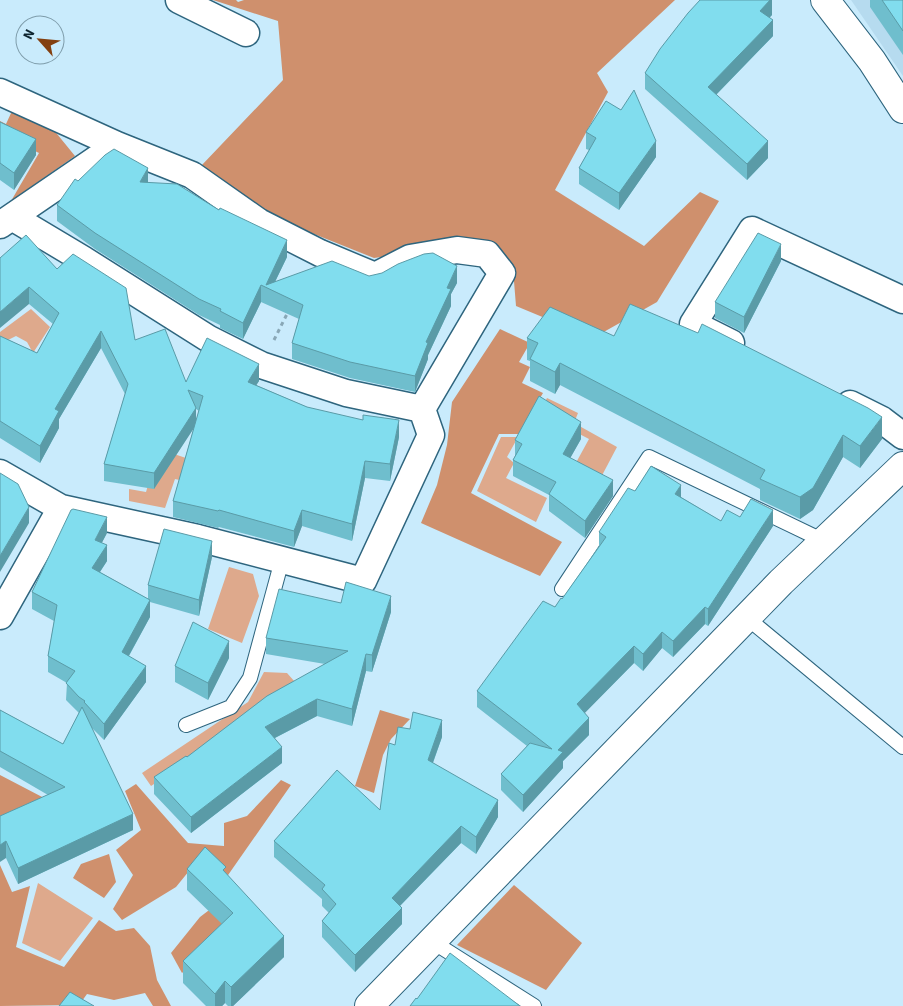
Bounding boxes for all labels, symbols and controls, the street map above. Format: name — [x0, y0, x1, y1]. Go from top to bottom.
north arrow — [15, 15, 65, 65]
text: N — [18, 26, 40, 43]

